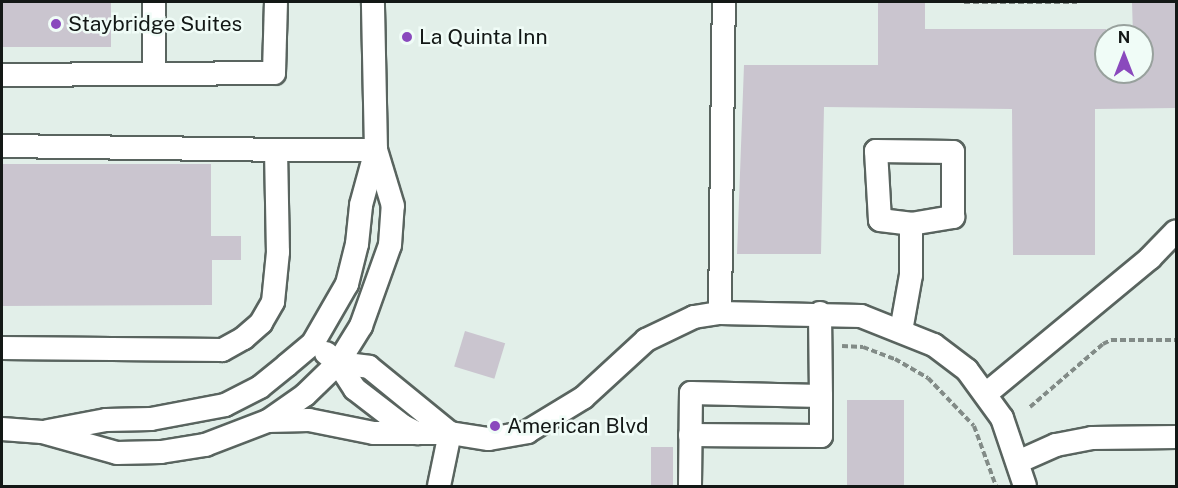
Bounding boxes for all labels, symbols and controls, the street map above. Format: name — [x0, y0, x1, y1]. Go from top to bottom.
place label: Staybridge Suites — [68, 11, 242, 37]
marker: Staybridge Suites — [49, 17, 63, 31]
place label: La Quinta Inn — [419, 24, 548, 50]
north arrow — [1094, 24, 1154, 84]
text: N — [1118, 28, 1130, 47]
marker: La Quinta Inn — [400, 30, 414, 44]
place label: American Blvd — [507, 413, 648, 439]
marker: American Blvd — [488, 419, 502, 433]

